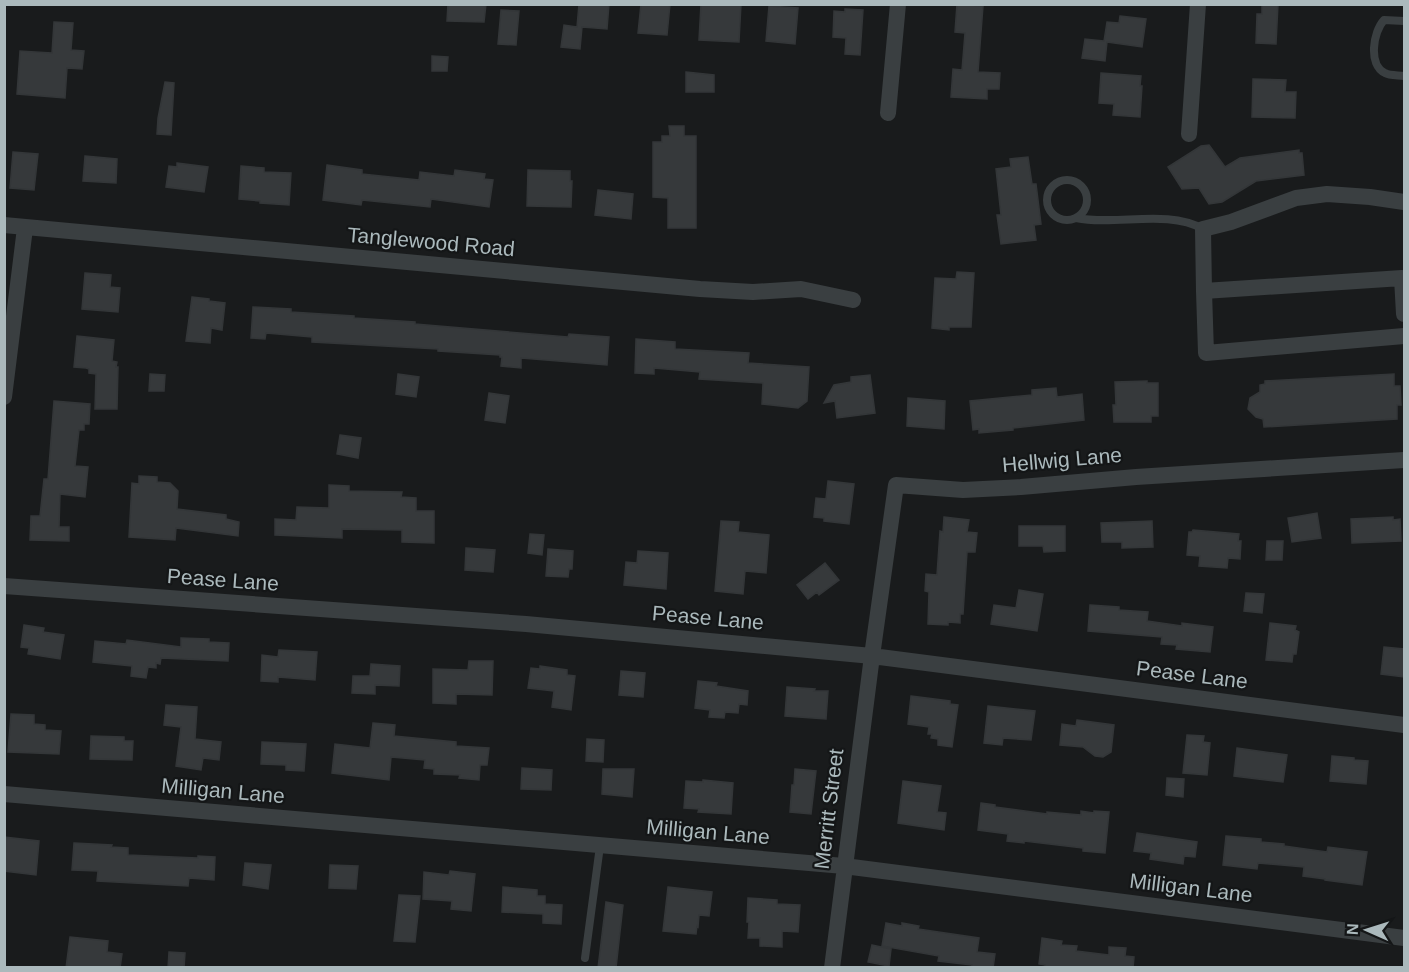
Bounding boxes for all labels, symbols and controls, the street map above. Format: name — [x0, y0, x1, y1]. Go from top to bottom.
street label: Tanglewood Road — [346, 223, 516, 260]
street label: Hellwig Lane — [1001, 443, 1123, 476]
street label: Pease Lane — [166, 564, 280, 595]
street label: Pease Lane — [651, 601, 765, 634]
street label: Pease Lane — [1135, 656, 1249, 693]
street label: Merritt Street — [810, 747, 847, 871]
street label: Milligan Lane — [160, 774, 286, 807]
street label: Milligan Lane — [645, 815, 771, 848]
street label: Milligan Lane — [1128, 869, 1254, 906]
north arrow — [1337, 900, 1397, 960]
text: N — [1344, 923, 1361, 935]

